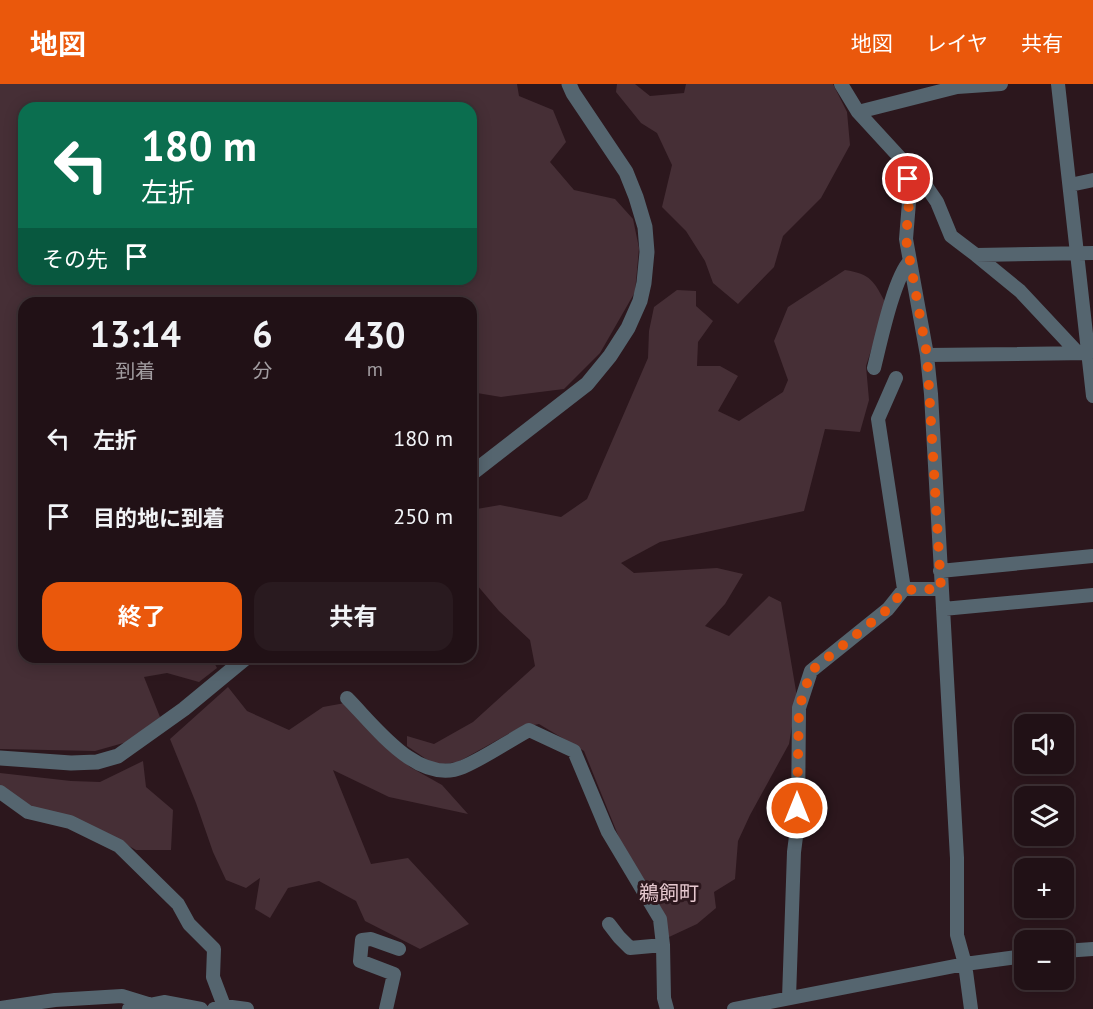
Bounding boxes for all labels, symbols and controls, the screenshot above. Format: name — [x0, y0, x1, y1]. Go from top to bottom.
text: 地図 — [30, 25, 86, 62]
text: 地図 — [851, 30, 893, 57]
text: レイヤ — [926, 30, 988, 57]
text: 共有 — [1021, 30, 1063, 57]
text: 180 m — [141, 118, 257, 173]
icon: left — [42, 126, 120, 204]
pin — [882, 153, 933, 204]
icon: arrive — [891, 162, 924, 195]
text: 左折 — [141, 175, 195, 209]
icon: arrive — [120, 240, 153, 273]
text: その先 — [42, 245, 108, 273]
text: 13:14 — [89, 310, 181, 357]
text: 6 — [252, 310, 273, 357]
text: 430 — [344, 311, 405, 358]
text: m — [367, 356, 383, 382]
text: 到着 — [115, 358, 155, 384]
text: 分 — [253, 358, 273, 384]
icon: left — [42, 422, 75, 455]
text: 180 m — [393, 424, 453, 452]
text: 左折 — [93, 426, 137, 454]
icon: arrive — [42, 500, 75, 533]
text: 250 m — [393, 502, 453, 530]
text: 目的地に到着 — [93, 504, 225, 532]
button: 終了 — [42, 582, 242, 651]
button: 共有 — [254, 582, 453, 651]
map controls — [1014, 714, 1074, 990]
button: sound — [1014, 714, 1074, 774]
position arrow — [765, 776, 829, 840]
button: layers — [1014, 786, 1074, 846]
button: + — [1014, 858, 1074, 918]
district label: 鵜飼町 — [639, 880, 699, 906]
button: − — [1014, 930, 1074, 990]

